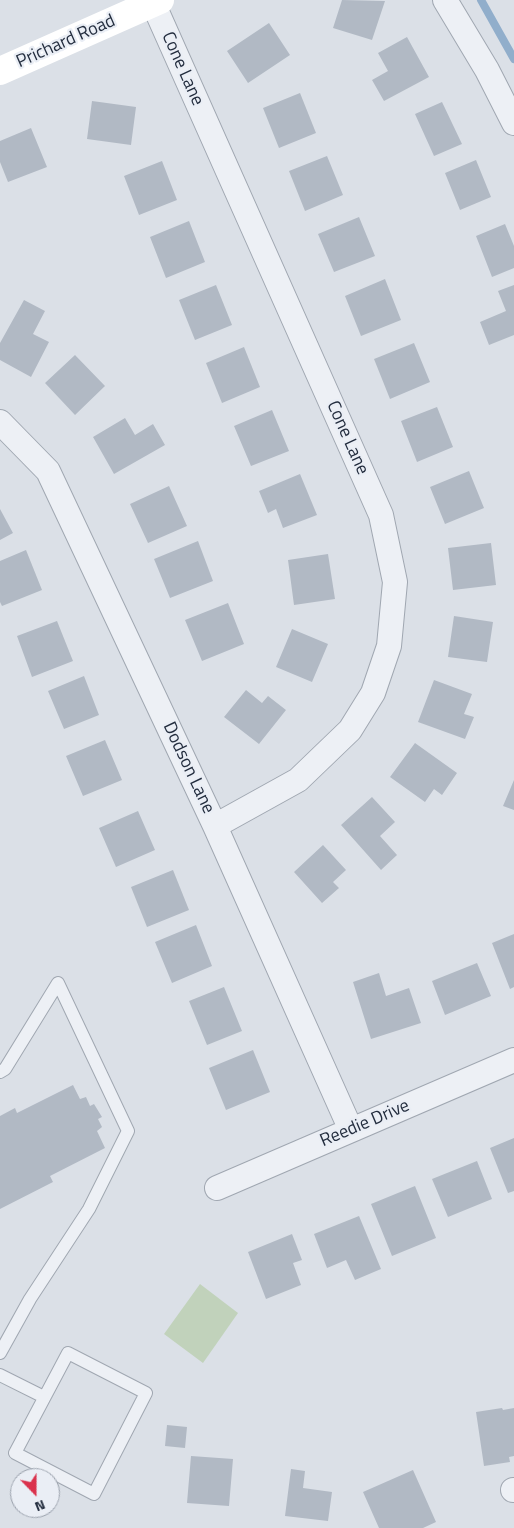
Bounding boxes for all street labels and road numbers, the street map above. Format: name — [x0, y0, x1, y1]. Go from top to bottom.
street label: Prichard Road — [13, 11, 119, 73]
street label: Cone Lane — [156, 29, 208, 109]
street label: Cone Lane — [321, 398, 373, 478]
street label: Dodson Lane — [157, 719, 219, 817]
street label: Reedie Drive — [317, 1096, 413, 1152]

